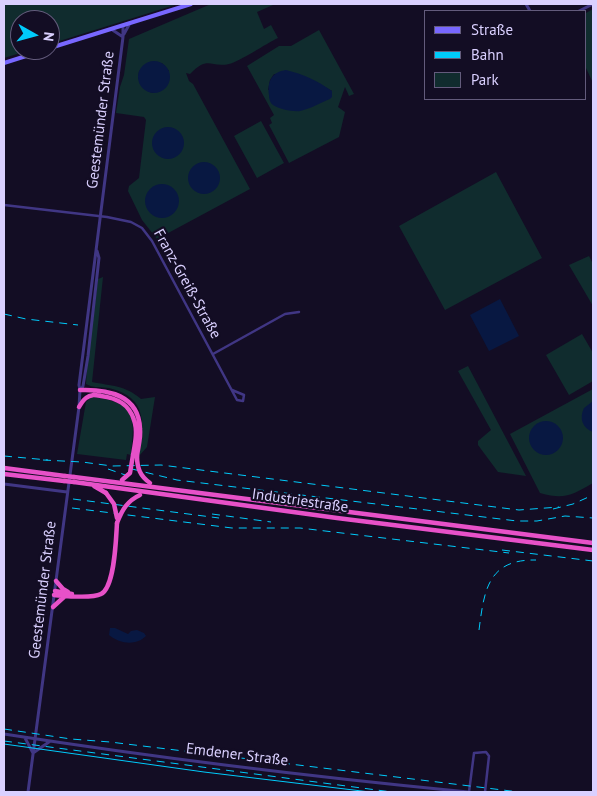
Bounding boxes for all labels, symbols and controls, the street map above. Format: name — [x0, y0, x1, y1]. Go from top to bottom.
north arrow — [10, 10, 60, 60]
legend — [424, 10, 587, 100]
text: Straße — [471, 20, 513, 39]
text: N — [39, 31, 58, 42]
text: Bahn — [471, 45, 504, 64]
street label: Geestemünder Straße — [84, 50, 118, 190]
text: Park — [471, 70, 499, 89]
street label: Franz-Greiß-Straße — [149, 226, 225, 342]
street label: Industriestraße — [251, 485, 349, 517]
street label: Geestemünder Straße — [26, 520, 60, 660]
street label: Emdener Straße — [185, 740, 289, 770]

